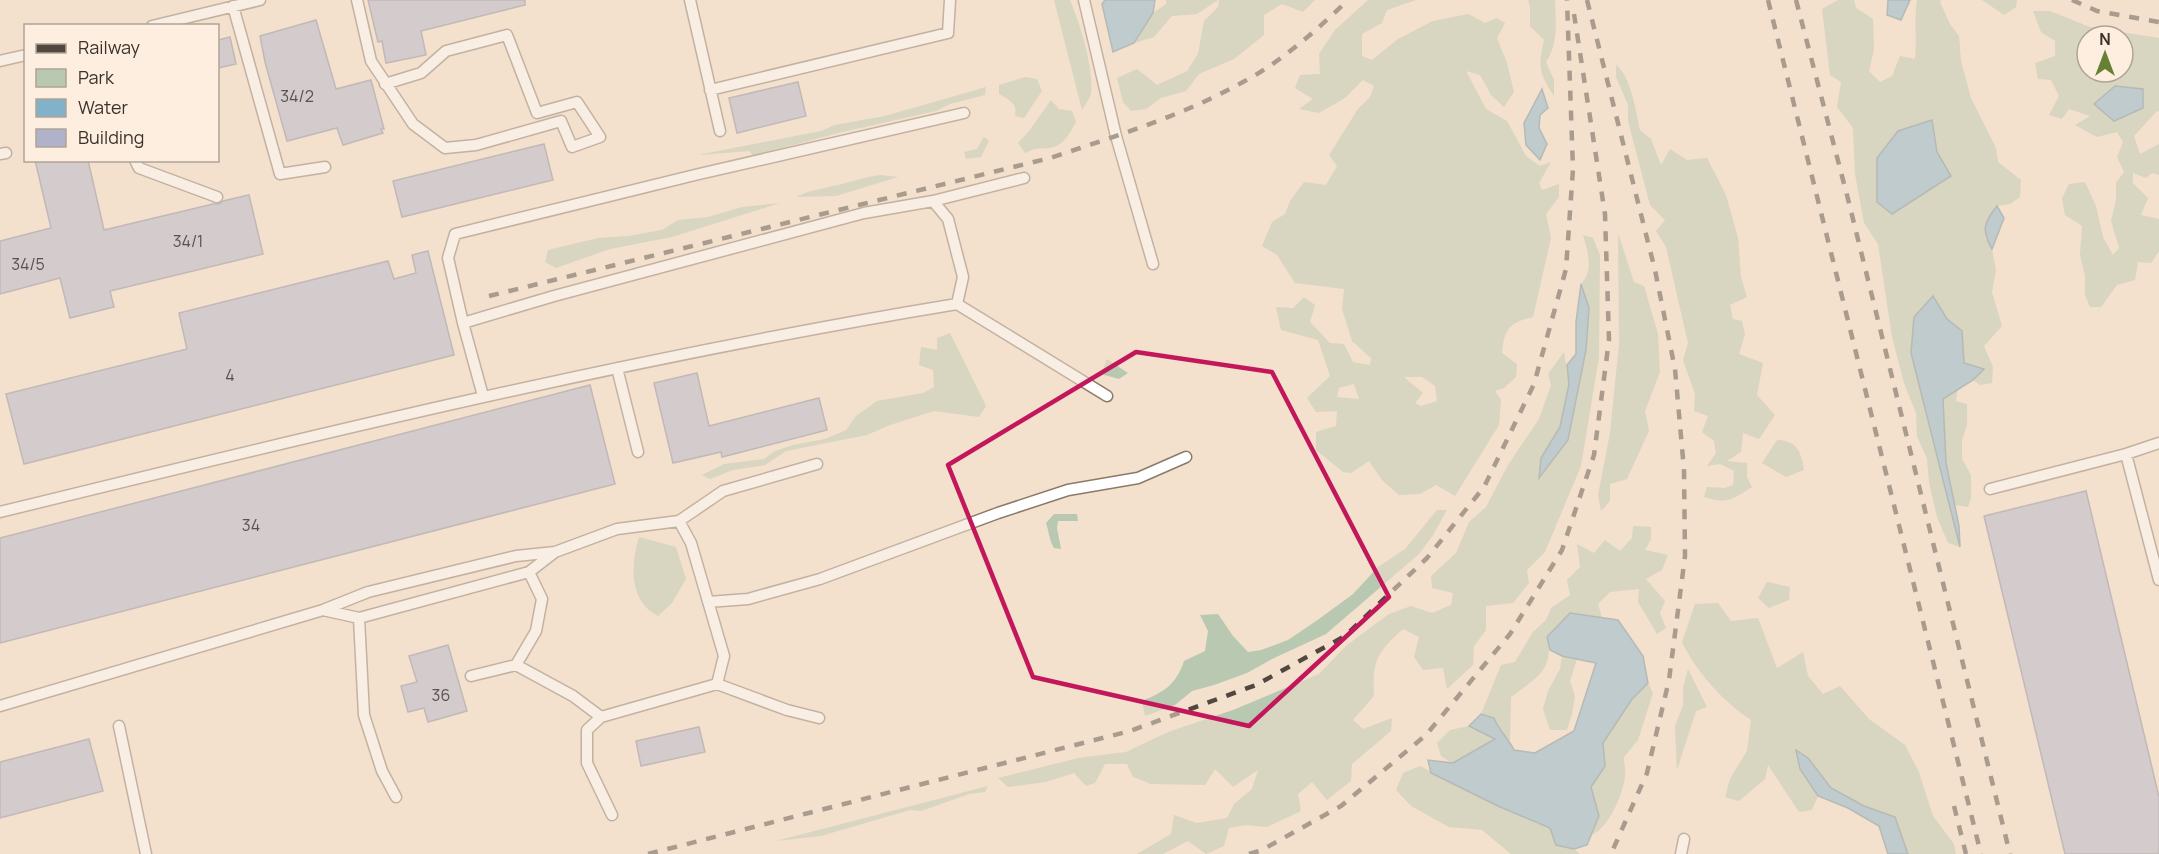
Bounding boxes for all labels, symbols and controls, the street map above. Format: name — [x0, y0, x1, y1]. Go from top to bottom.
legend — [24, 24, 219, 162]
north arrow — [2075, 24, 2135, 84]
text: N — [2099, 28, 2111, 50]
text: Railway — [78, 35, 140, 59]
text: Park — [78, 65, 115, 89]
house number: 34/2 — [280, 85, 314, 107]
text: Water — [78, 95, 128, 119]
text: Building — [78, 125, 144, 149]
house number: 34/1 — [173, 230, 203, 252]
house number: 34/5 — [11, 253, 45, 275]
house number: 4 — [225, 364, 235, 386]
house number: 34 — [242, 514, 260, 536]
house number: 36 — [432, 684, 450, 706]

